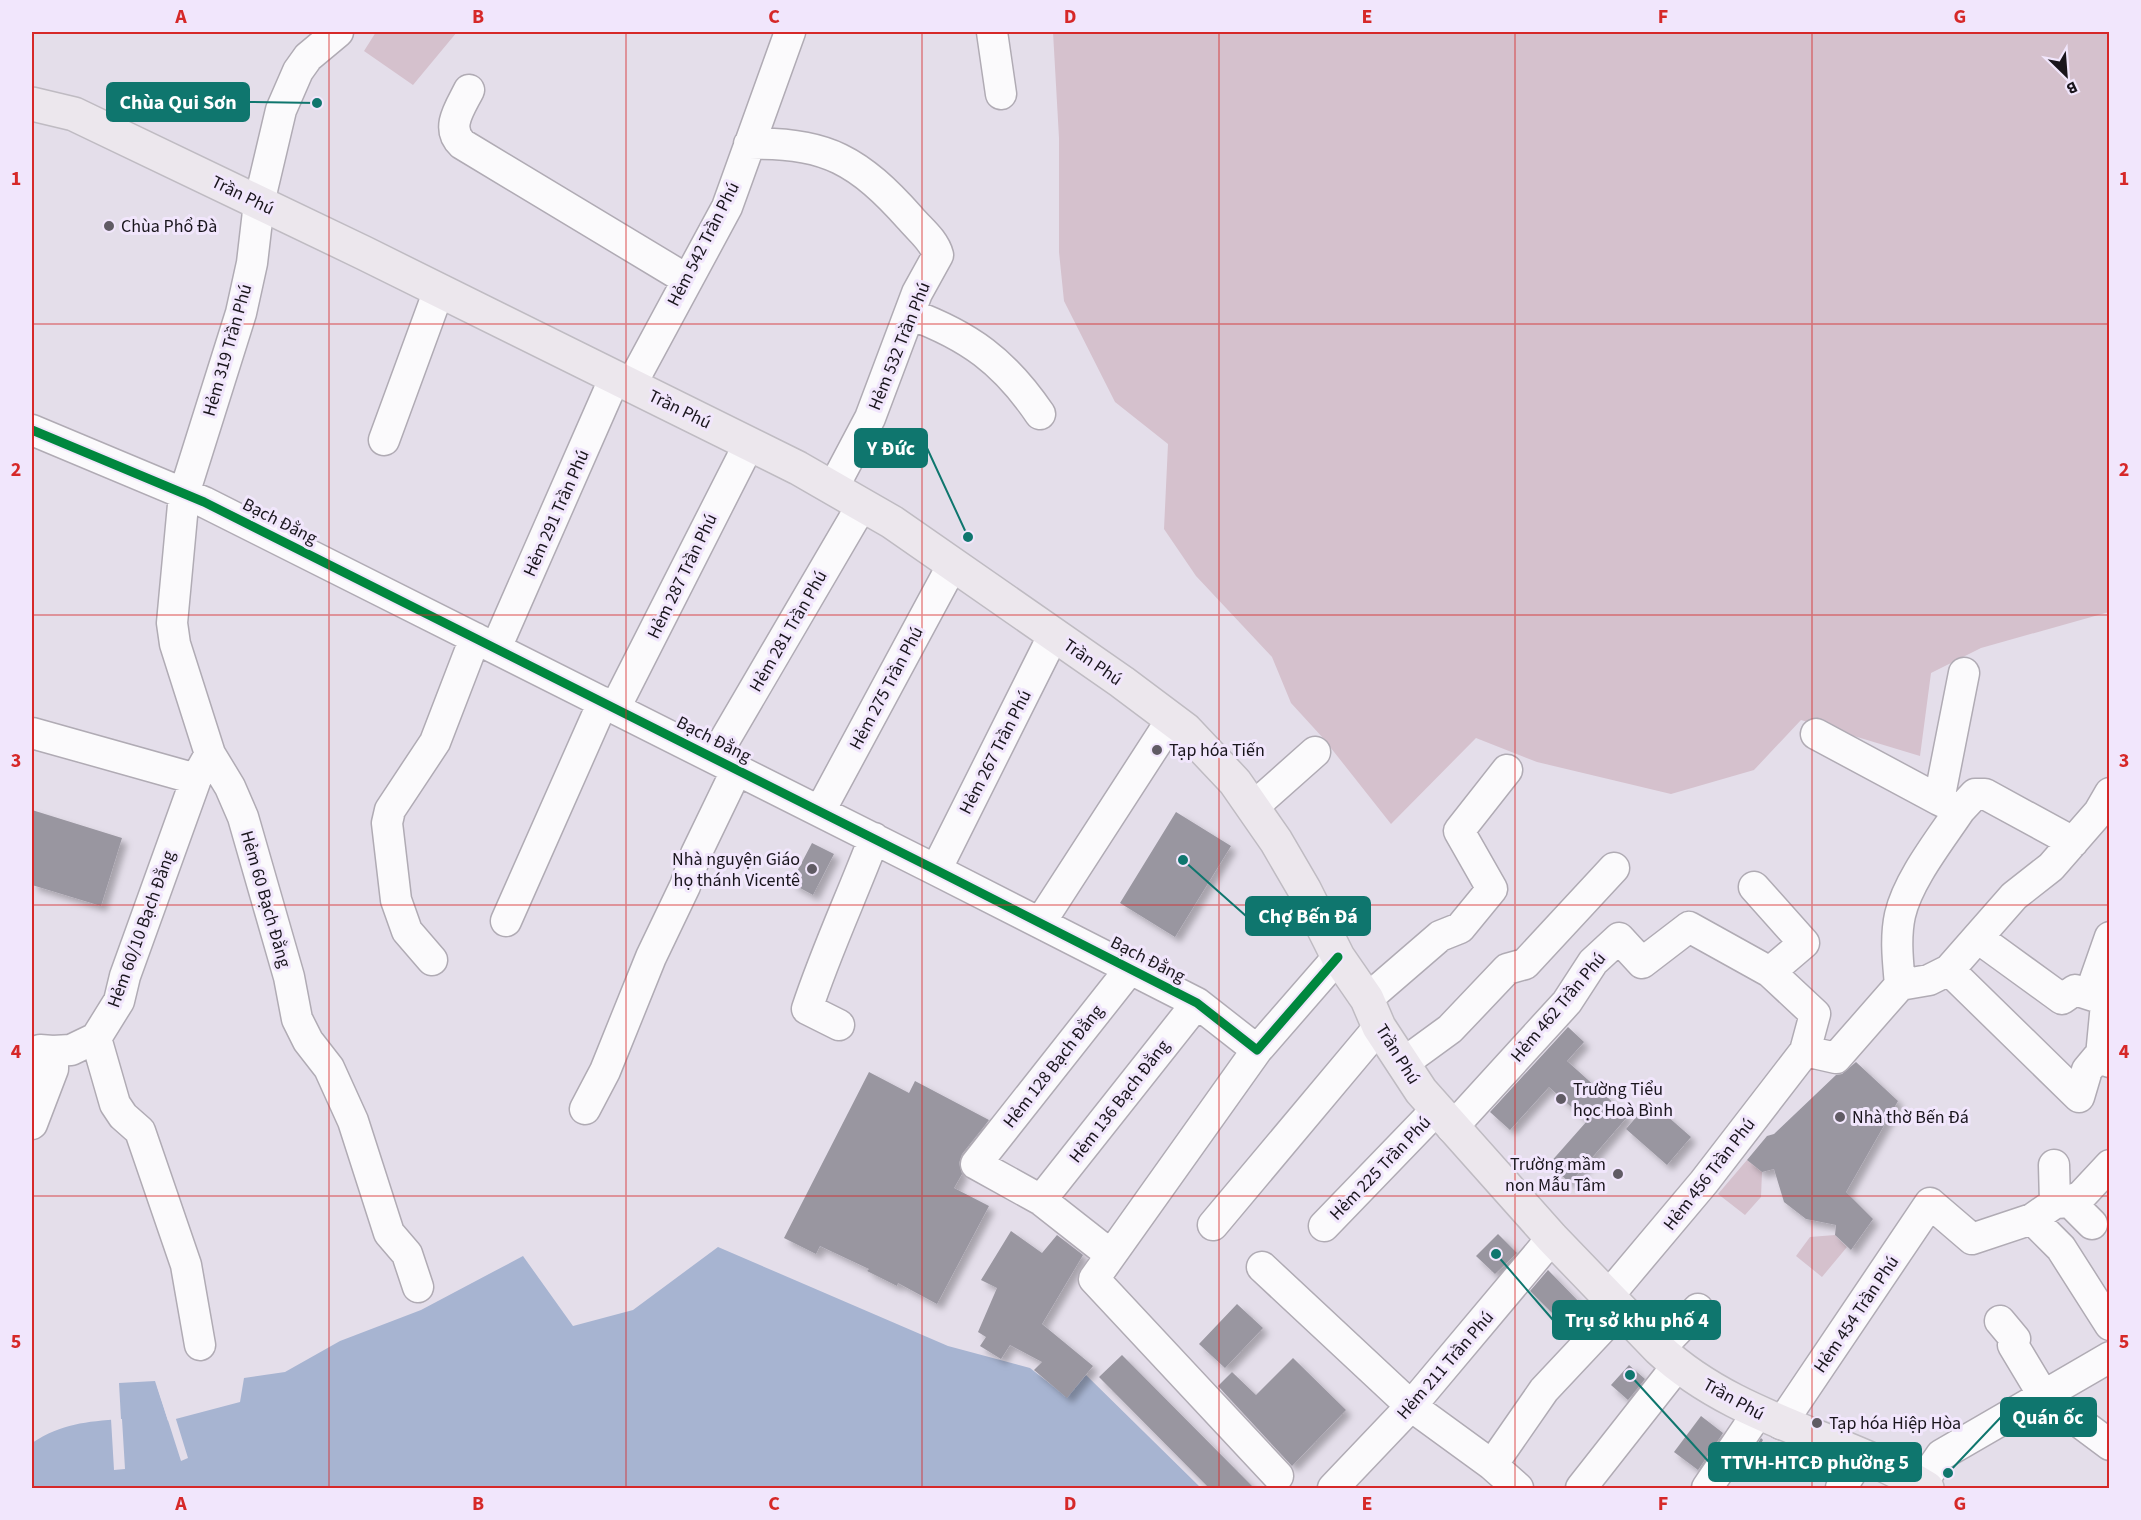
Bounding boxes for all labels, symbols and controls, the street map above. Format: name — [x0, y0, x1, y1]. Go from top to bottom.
text: A — [174, 3, 187, 31]
text: B — [472, 3, 484, 31]
text: C — [768, 3, 780, 31]
text: D — [1064, 3, 1076, 31]
text: E — [1362, 3, 1372, 31]
text: F — [1658, 3, 1668, 31]
text: G — [1954, 3, 1966, 31]
north arrow — [2036, 45, 2096, 105]
text: B — [2063, 76, 2081, 100]
callout: Chùa Qui Sơn — [107, 83, 249, 121]
text: Chùa Qui Sơn — [119, 89, 237, 117]
text: 1 — [11, 165, 21, 193]
text: 1 — [2119, 165, 2129, 193]
street label: Trần Phú — [207, 170, 278, 221]
street label: Hẻm 542 Trần Phú — [661, 178, 746, 311]
place label: Chùa Phổ Đà — [121, 214, 217, 239]
marker: Chùa Phổ Đà — [102, 219, 116, 233]
street label: Hẻm 532 Trần Phú — [862, 278, 937, 414]
street label: Hẻm 319 Trần Phú — [197, 281, 258, 419]
street label: Trần Phú — [644, 384, 715, 435]
callout: Y Đức — [855, 429, 927, 467]
text: Y Đức — [866, 435, 915, 463]
street label: Hẻm 291 Trần Phú — [517, 446, 596, 581]
text: 2 — [11, 456, 21, 484]
text: 2 — [2119, 456, 2129, 484]
street label: Bạch Đằng — [238, 492, 321, 551]
street label: Hẻm 287 Trần Phú — [641, 509, 724, 643]
street label: Hẻm 281 Trần Phú — [743, 566, 833, 697]
street label: Hẻm 275 Trần Phú — [843, 622, 930, 754]
street label: Trần Phú — [1058, 633, 1127, 692]
street label: Hẻm 267 Trần Phú — [953, 686, 1038, 819]
street label: Bạch Đằng — [672, 710, 755, 769]
place label: Tạp hóa Tiến — [1169, 738, 1265, 763]
marker: Tạp hóa Tiến — [1150, 743, 1164, 757]
text: 3 — [11, 747, 21, 775]
text: 3 — [2119, 747, 2129, 775]
street label: Hẻm 60 Bạch Đằng — [234, 828, 297, 971]
street label: Hẻm 60/10 Bạch Đằng — [101, 847, 182, 1011]
place label: Nhà nguyện Giáo họ thánh Vicentê — [672, 847, 800, 893]
marker: Nhà nguyện Giáo họ thánh Vicentê — [805, 862, 819, 876]
callout: Chợ Bến Đá — [1246, 897, 1370, 935]
text: Chợ Bến Đá — [1258, 903, 1358, 931]
street label: Bạch Đằng — [1106, 930, 1189, 989]
street label: Hẻm 462 Trần Phú — [1505, 947, 1612, 1068]
street label: Hẻm 128 Bạch Đằng — [997, 999, 1110, 1133]
street label: Trần Phú — [1369, 1019, 1426, 1089]
street label: Hẻm 136 Bạch Đằng — [1063, 1034, 1176, 1168]
text: 4 — [11, 1038, 22, 1066]
text: 4 — [2119, 1038, 2130, 1066]
place label: Trường Tiểu học Hoà Bình — [1573, 1077, 1673, 1123]
marker: Trường Tiểu học Hoà Bình — [1554, 1092, 1568, 1106]
place label: Nhà thờ Bến Đá — [1852, 1105, 1969, 1130]
marker: Nhà thờ Bến Đá — [1833, 1110, 1847, 1124]
street label: Hẻm 225 Trần Phú — [1324, 1111, 1437, 1226]
street label: Hẻm 456 Trần Phú — [1658, 1113, 1761, 1236]
place label: Trường mầm non Mẫu Tâm — [1505, 1152, 1606, 1198]
marker: Trường mầm non Mẫu Tâm — [1611, 1167, 1625, 1181]
street label: Hẻm 454 Trần Phú — [1808, 1251, 1905, 1378]
callout: Trụ sở khu phố 4 — [1553, 1301, 1720, 1339]
street label: Hẻm 211 Trần Phú — [1391, 1306, 1500, 1425]
text: Trụ sở khu phố 4 — [1565, 1307, 1709, 1335]
text: 5 — [11, 1328, 21, 1356]
text: 5 — [2119, 1328, 2129, 1356]
street label: Trần Phú — [1698, 1372, 1769, 1427]
callout: Quán ốc — [2001, 1398, 2096, 1436]
text: Quán ốc — [2012, 1404, 2084, 1432]
place label: Tạp hóa Hiệp Hòa — [1829, 1411, 1961, 1436]
marker: Tạp hóa Hiệp Hòa — [1810, 1416, 1824, 1430]
callout: TTVH-HTCĐ phường 5 — [1709, 1443, 1921, 1481]
text: TTVH-HTCĐ phường 5 — [1721, 1449, 1909, 1477]
text: A — [174, 1490, 187, 1518]
text: B — [472, 1490, 484, 1518]
text: C — [768, 1490, 780, 1518]
text: D — [1064, 1490, 1076, 1518]
text: E — [1362, 1490, 1372, 1518]
text: F — [1658, 1490, 1668, 1518]
text: G — [1954, 1490, 1966, 1518]

